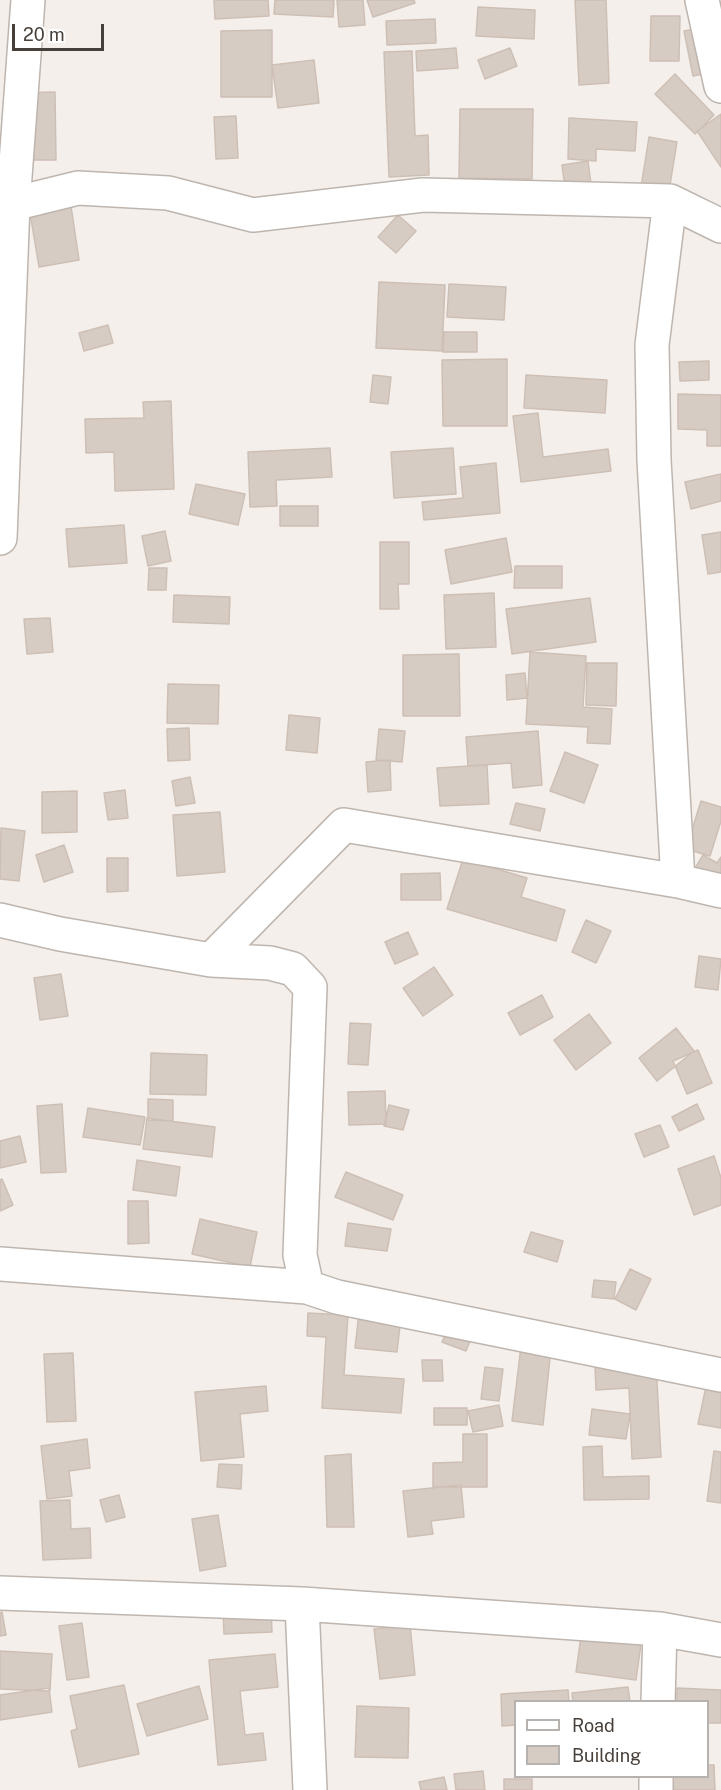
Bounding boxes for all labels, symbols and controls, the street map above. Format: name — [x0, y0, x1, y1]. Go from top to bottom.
scale bar — [15, 12, 106, 50]
text: 20 m — [23, 24, 65, 45]
legend — [514, 1700, 709, 1778]
text: Road — [572, 1715, 615, 1736]
text: Building — [572, 1745, 641, 1766]

